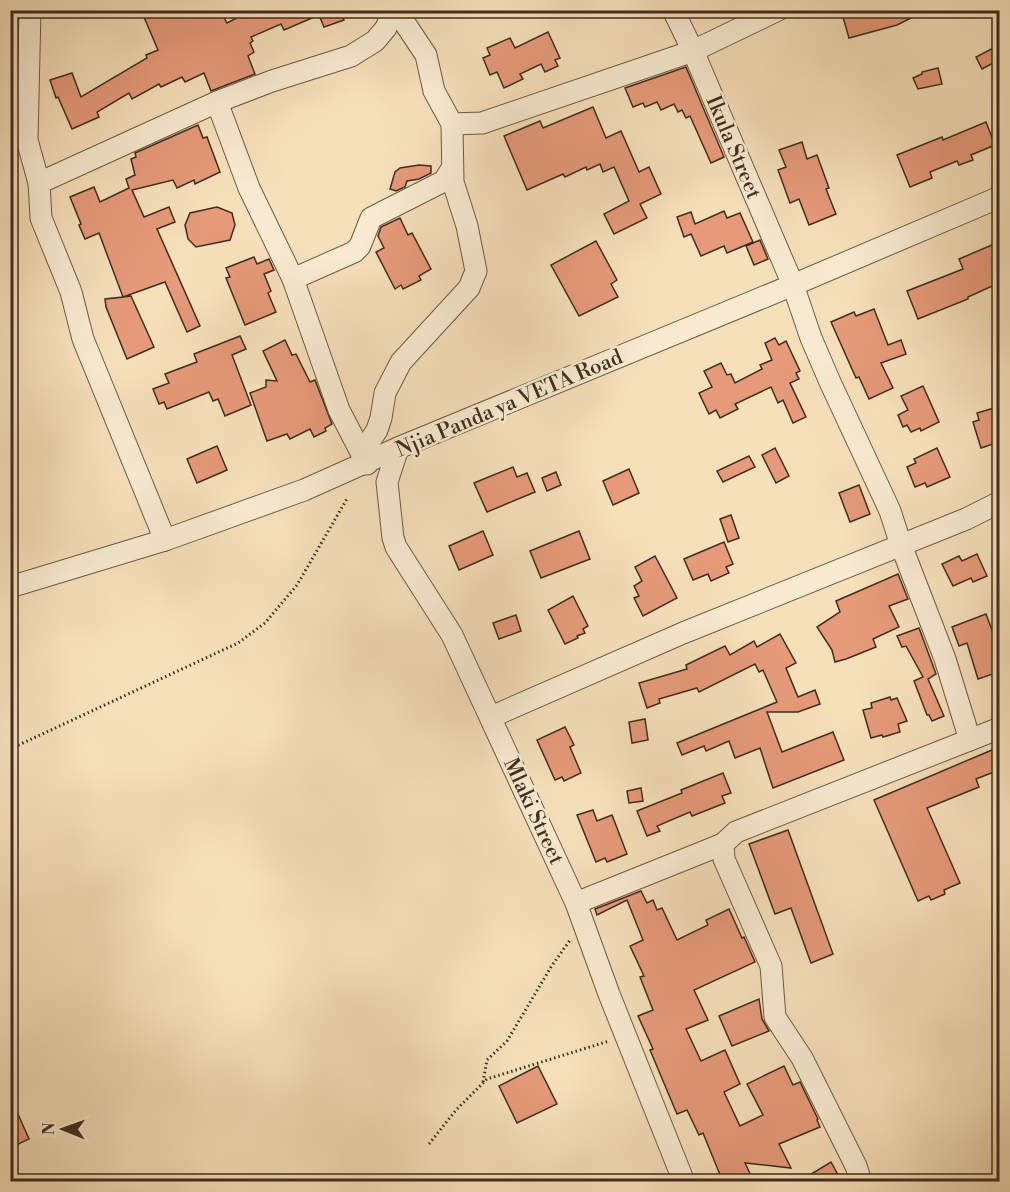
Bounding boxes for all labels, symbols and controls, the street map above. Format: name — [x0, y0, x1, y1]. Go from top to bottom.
street label: Ikula Street — [700, 92, 767, 203]
street label: Njia Panda ya VETA Road — [392, 344, 627, 464]
street label: Mlaki Street — [497, 754, 569, 869]
north arrow — [33, 1099, 93, 1159]
text: N — [39, 1122, 59, 1135]

